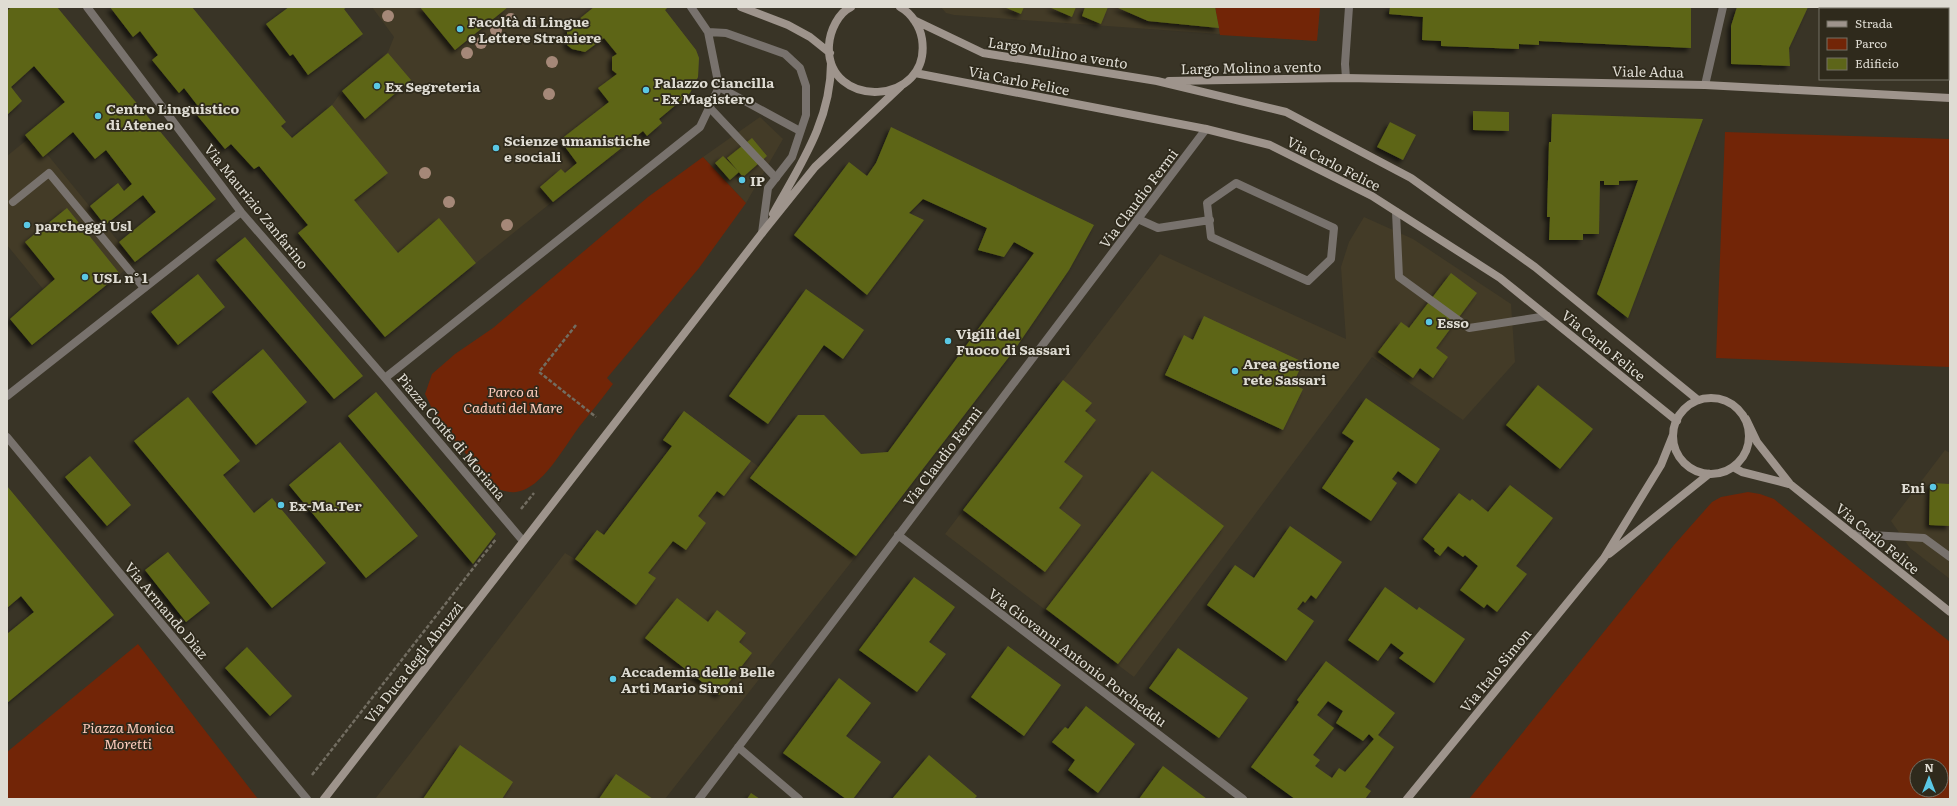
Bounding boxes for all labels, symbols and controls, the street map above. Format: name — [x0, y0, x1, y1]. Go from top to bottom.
legend — [1819, 8, 1949, 80]
place label: Facoltà di Lingue e Lettere Straniere — [468, 11, 601, 47]
text: Strada — [1855, 14, 1893, 32]
marker: Facoltà di Lingue e Lettere Straniere — [455, 24, 465, 34]
street label: Largo Mulino a vento — [987, 31, 1129, 73]
text: Parco — [1855, 34, 1887, 52]
text: Edificio — [1855, 54, 1899, 72]
street label: Largo Molino a vento — [1180, 56, 1322, 78]
street label: Via Carlo Felice — [967, 60, 1071, 100]
street label: Viale Adua — [1612, 60, 1685, 82]
place label: Palazzo Ciancilla - Ex Magistero — [654, 72, 775, 108]
place label: Ex Segreteria — [385, 76, 481, 96]
marker: Ex Segreteria — [372, 81, 382, 91]
marker: Palazzo Ciancilla - Ex Magistero — [641, 85, 651, 95]
place label: Centro Linguistico di Ateneo — [106, 98, 239, 134]
marker: Centro Linguistico di Ateneo — [93, 111, 103, 121]
place label: Scienze umanistiche e sociali — [504, 130, 650, 166]
street label: Via Carlo Felice — [1284, 131, 1384, 195]
street label: Via Maurizio Zanfarino — [200, 139, 314, 273]
marker: Scienze umanistiche e sociali — [491, 143, 501, 153]
street label: Via Claudio Fermi — [1094, 144, 1182, 252]
place label: IP — [750, 170, 765, 190]
marker: IP — [737, 175, 747, 185]
place label: parcheggi Usl — [35, 215, 132, 235]
marker: parcheggi Usl — [22, 220, 32, 230]
place label: USL n° 1 — [93, 267, 148, 287]
marker: USL n° 1 — [80, 272, 90, 282]
street label: Via Carlo Felice — [1558, 305, 1650, 385]
place label: Esso — [1437, 312, 1469, 332]
marker: Esso — [1424, 317, 1434, 327]
place label: Vigili del Fuoco di Sassari — [956, 323, 1070, 359]
marker: Vigili del Fuoco di Sassari — [943, 336, 953, 346]
place label: Area gestione rete Sassari — [1243, 353, 1340, 389]
marker: Area gestione rete Sassari — [1230, 366, 1240, 376]
street label: Piazza Conte di Moriana — [393, 368, 511, 504]
park label: Parco ai Caduti del Mare — [463, 381, 563, 417]
street label: Via Claudio Fermi — [898, 402, 986, 510]
place label: Eni — [1901, 477, 1925, 497]
marker: Eni — [1928, 482, 1938, 492]
place label: Ex-Ma.Ter — [289, 495, 362, 515]
street label: Via Carlo Felice — [1832, 498, 1924, 578]
marker: Ex-Ma.Ter — [276, 500, 286, 510]
street label: Via Armando Diaz — [120, 557, 214, 663]
street label: Via Giovanni Antonio Porcheddu — [985, 583, 1172, 731]
street label: Via Duca degli Abruzzi — [359, 597, 467, 727]
street label: Via Italo Simon — [1455, 624, 1535, 716]
place label: Accademia delle Belle Arti Mario Sironi — [621, 661, 775, 697]
marker: Accademia delle Belle Arti Mario Sironi — [608, 674, 618, 684]
park label: Piazza Monica Moretti — [82, 717, 174, 753]
north arrow — [1909, 758, 1949, 798]
text: N — [1924, 759, 1934, 775]

